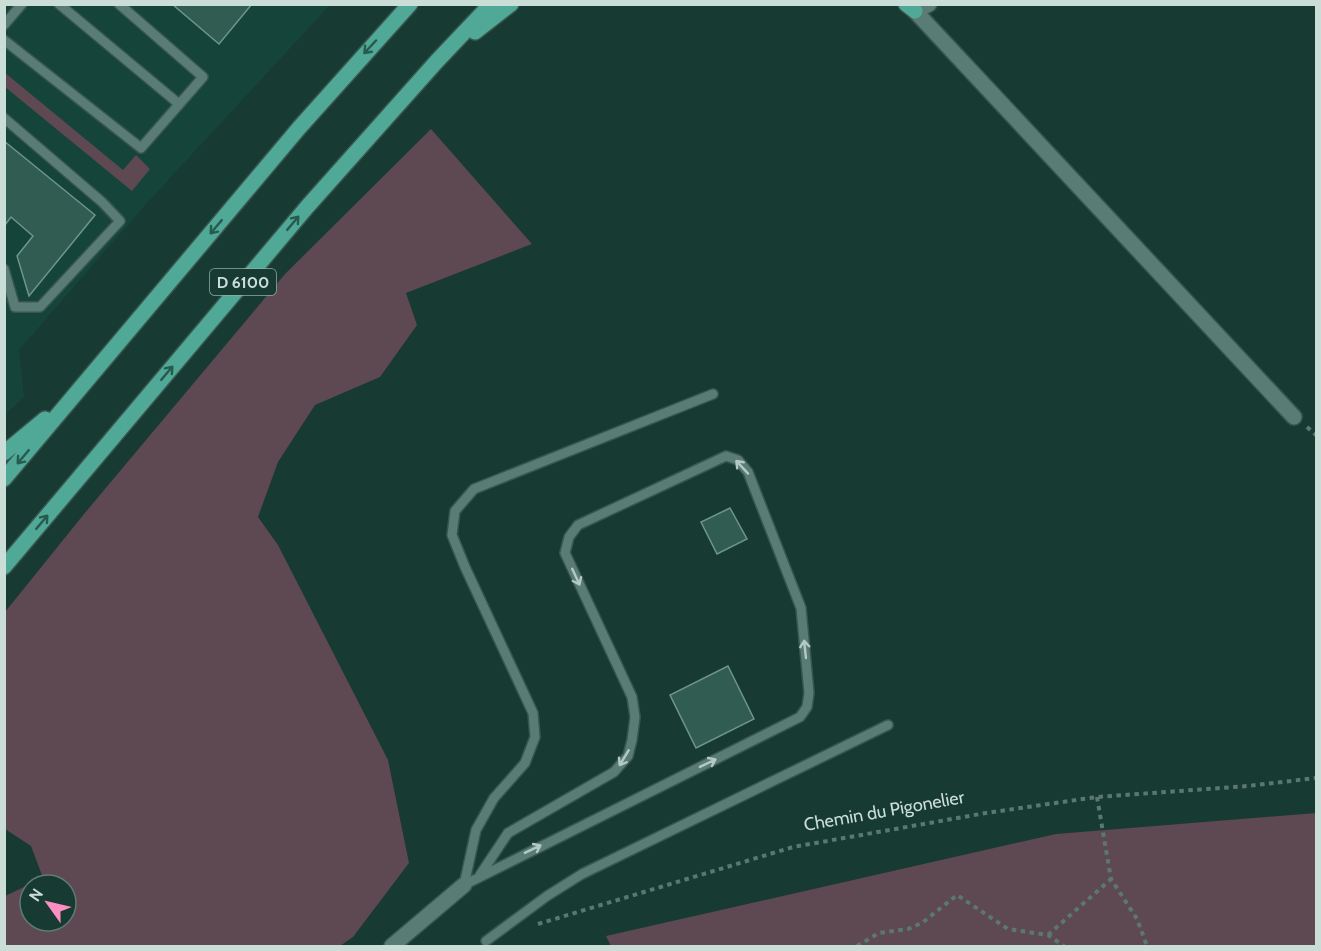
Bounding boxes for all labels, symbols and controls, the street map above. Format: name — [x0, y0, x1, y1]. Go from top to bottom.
one-way arrow — [363, 40, 378, 55]
one-way arrow — [286, 215, 299, 231]
one-way arrow — [209, 219, 223, 234]
road number: D 6100 — [210, 269, 276, 295]
one-way arrow — [161, 365, 174, 381]
one-way arrow — [16, 449, 30, 464]
one-way arrow — [735, 459, 749, 474]
one-way arrow — [35, 515, 49, 530]
one-way arrow — [571, 568, 583, 586]
one-way arrow — [799, 639, 810, 659]
one-way arrow — [618, 749, 631, 766]
one-way arrow — [698, 756, 716, 768]
street label: Chemin du Pigonelier — [802, 786, 966, 836]
one-way arrow — [523, 843, 541, 854]
north arrow — [18, 873, 78, 933]
text: N — [25, 885, 47, 905]

